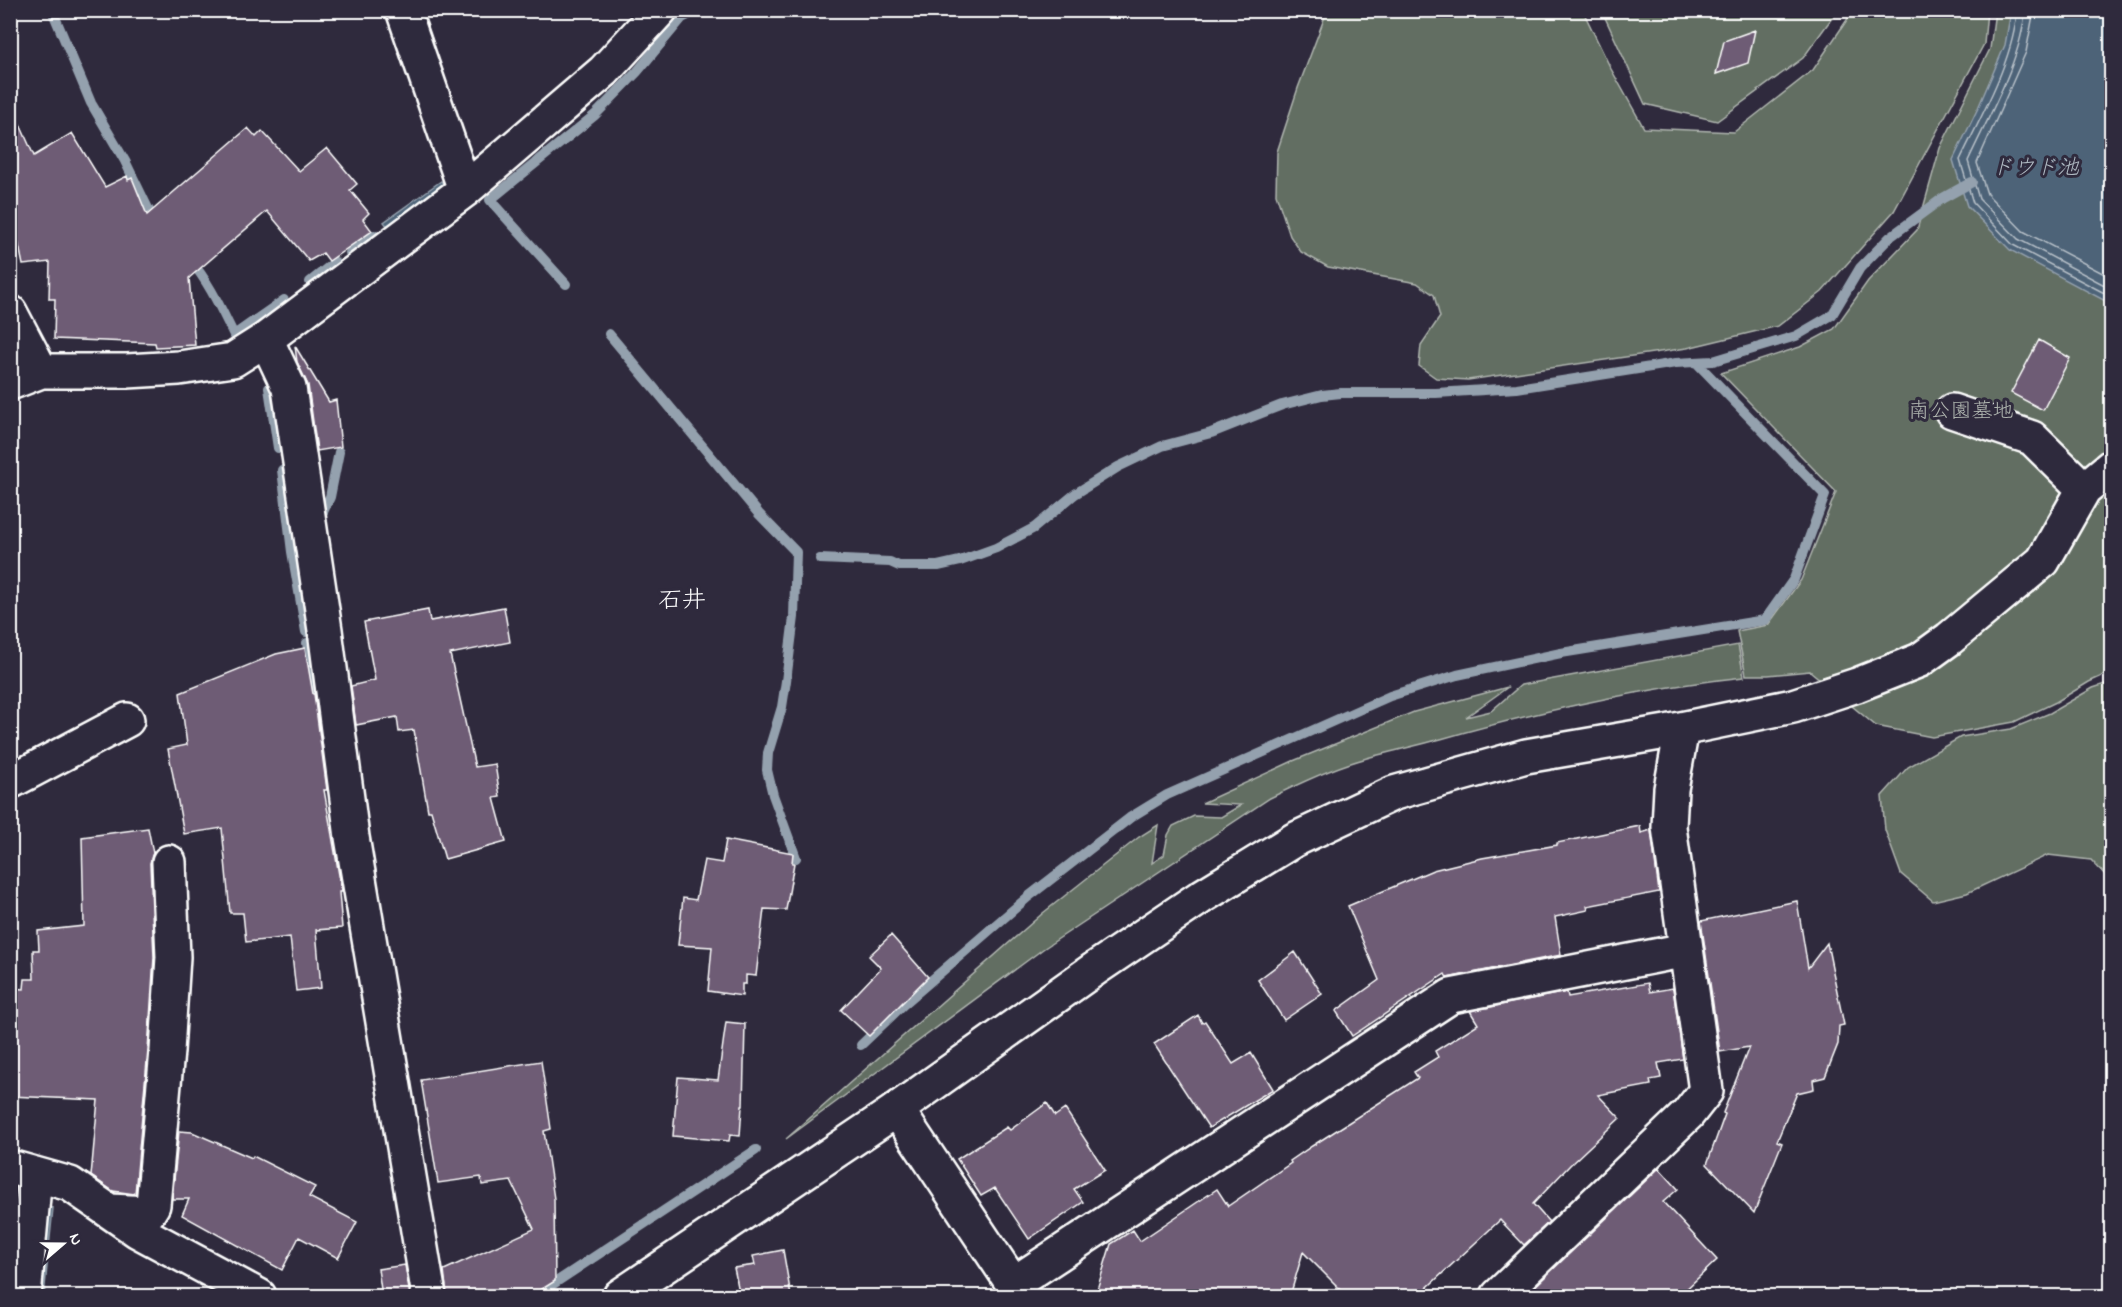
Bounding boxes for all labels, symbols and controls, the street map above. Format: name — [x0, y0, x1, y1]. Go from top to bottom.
water label: ドウド池 — [1991, 153, 2080, 185]
park label: 南公園墓地 — [1909, 397, 2014, 427]
district label: 石井 — [658, 584, 706, 619]
north arrow — [33, 1214, 93, 1274]
text: N — [62, 1230, 88, 1249]

